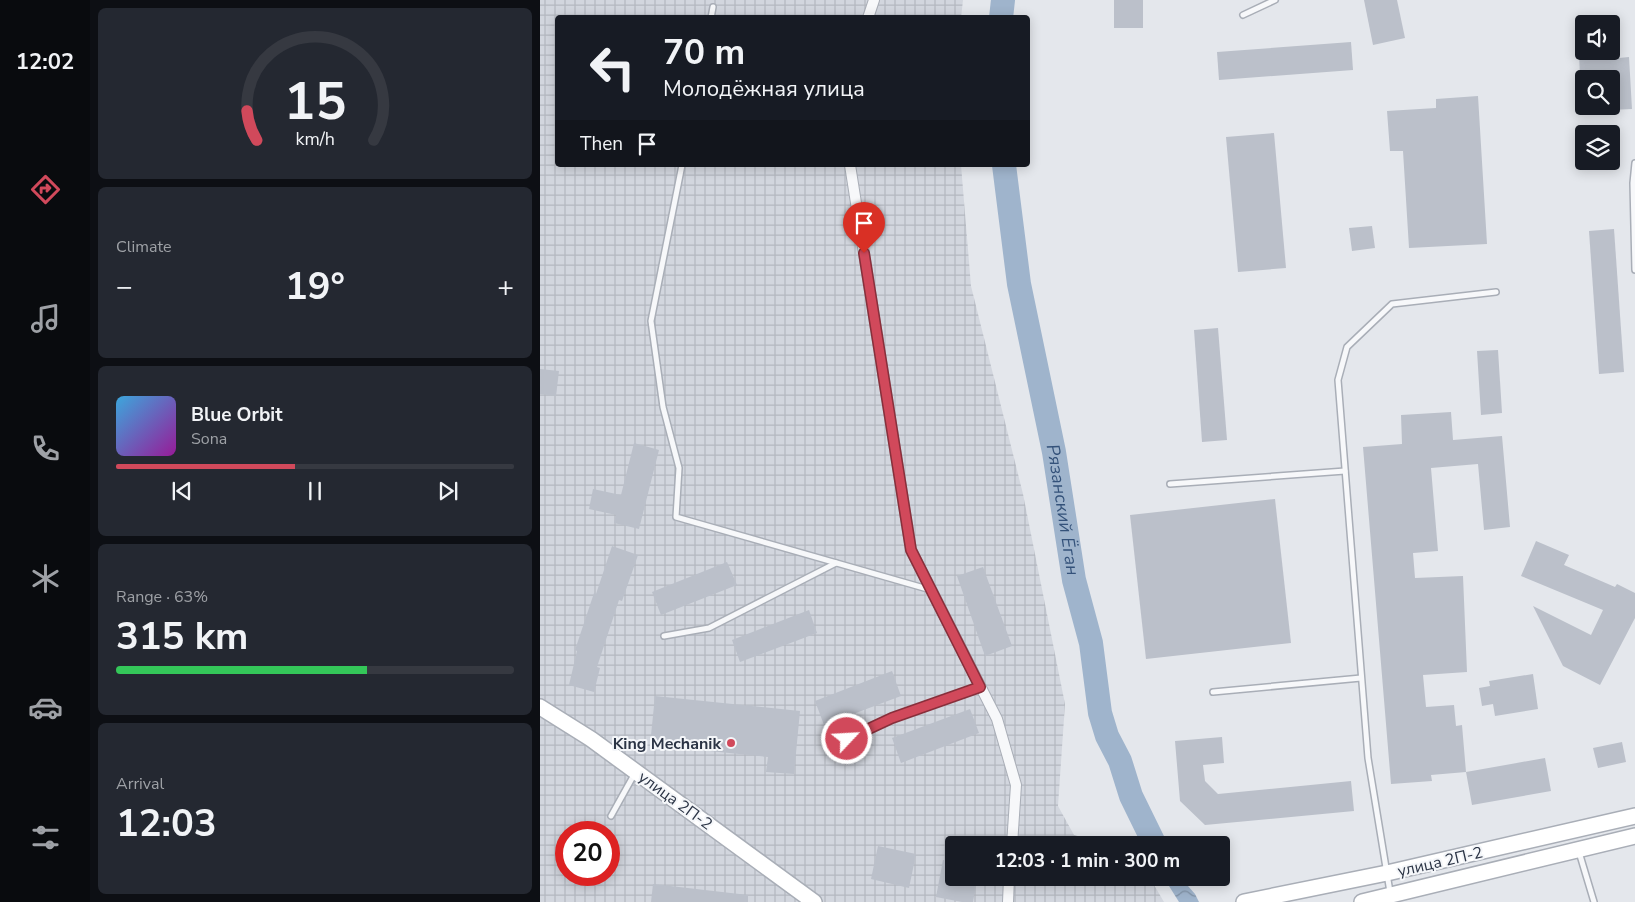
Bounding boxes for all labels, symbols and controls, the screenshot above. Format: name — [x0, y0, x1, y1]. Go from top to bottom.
map controls — [1575, 15, 1620, 170]
button: sound — [1575, 15, 1620, 60]
text: 70 m — [663, 29, 745, 76]
icon: left — [580, 35, 645, 100]
text: 12:02 — [16, 47, 74, 77]
text: 15 — [284, 66, 346, 137]
button: search — [1575, 70, 1620, 115]
text: Молодёжная улица — [663, 74, 865, 104]
button: layers — [1575, 125, 1620, 170]
text: km/h — [295, 127, 335, 151]
icon: arrive — [633, 130, 661, 158]
text: Then — [580, 131, 623, 157]
icon: directions — [28, 172, 63, 207]
pin — [843, 202, 885, 253]
icon: arrive — [850, 209, 878, 237]
text: Climate — [116, 236, 171, 258]
text: 19° — [285, 261, 345, 312]
text: − — [116, 268, 133, 306]
text: + — [497, 268, 514, 306]
icon: music — [28, 301, 63, 336]
text: Blue Orbit — [191, 402, 282, 428]
text: Sona — [191, 428, 227, 450]
icon: phone — [28, 431, 63, 466]
water label: Рязанский Ёган — [1041, 442, 1085, 577]
icon: previous — [168, 477, 196, 505]
icon: pause — [301, 477, 329, 505]
icon: next — [434, 477, 462, 505]
icon: climate — [28, 561, 63, 596]
text: Range · 63% — [116, 586, 208, 608]
text: 315 km — [116, 611, 248, 662]
icon: car — [28, 690, 63, 725]
position arrow — [820, 712, 872, 764]
place label: King Mechanik — [613, 733, 721, 755]
marker: King Mechanik — [725, 737, 737, 749]
street label: улица 2П-2 — [634, 766, 717, 835]
text: Arrival — [116, 773, 164, 795]
text: 12:03 — [116, 798, 217, 849]
icon: filters — [28, 820, 63, 855]
speed limit sign: 20 — [555, 821, 620, 886]
street label: улица 2П-2 — [1395, 841, 1485, 882]
text: 12:03 · 1 min · 300 m — [995, 848, 1180, 874]

